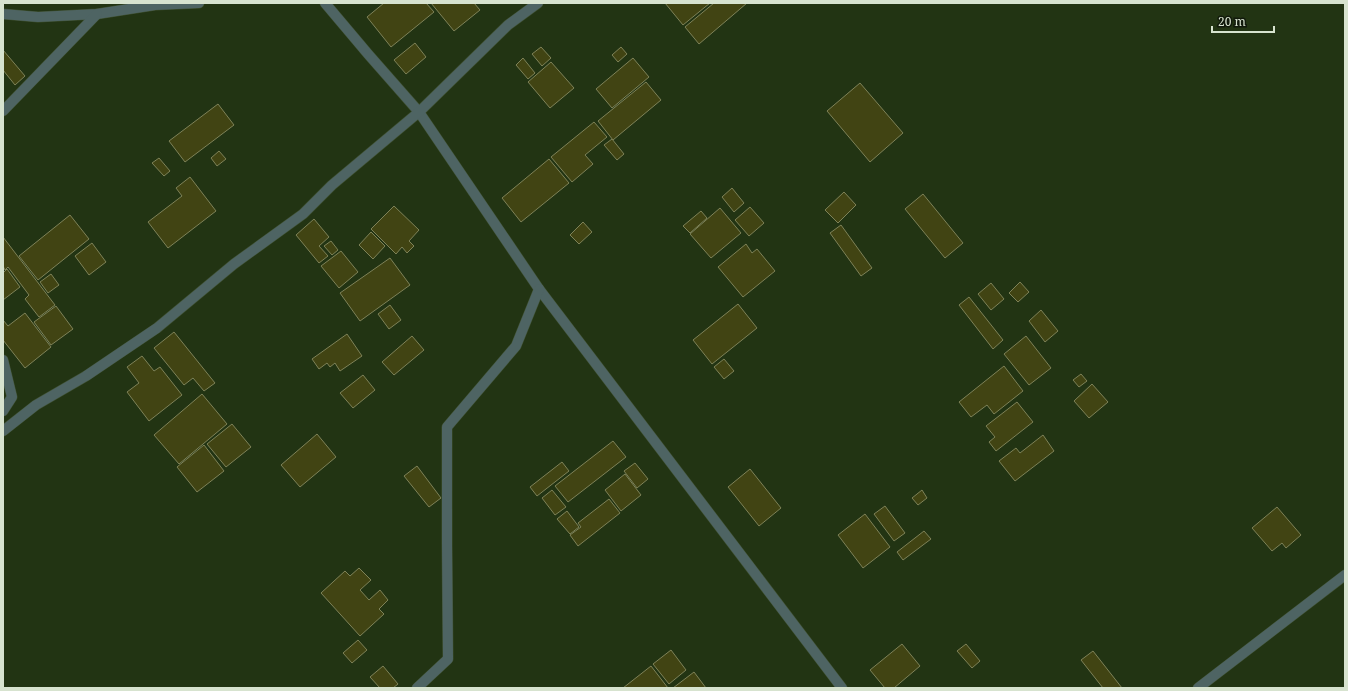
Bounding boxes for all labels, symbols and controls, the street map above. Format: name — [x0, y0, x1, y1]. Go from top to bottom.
scale bar — [1212, 8, 1274, 34]
text: 20 m — [1218, 13, 1246, 30]

